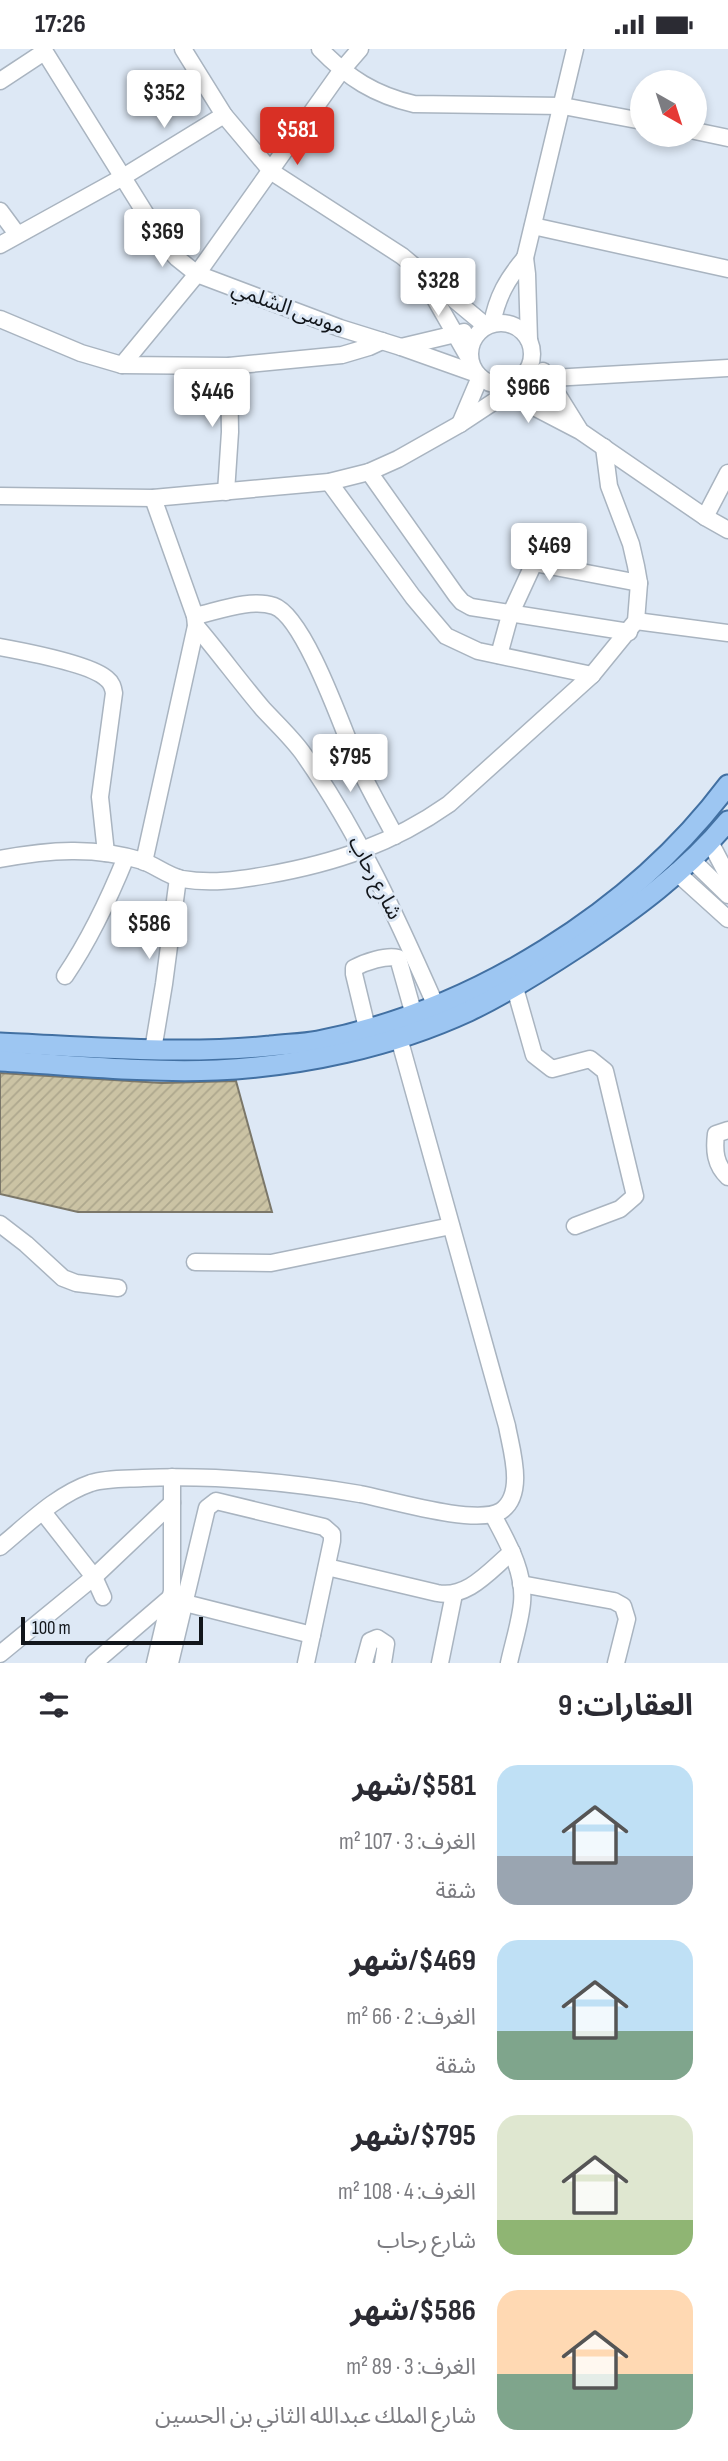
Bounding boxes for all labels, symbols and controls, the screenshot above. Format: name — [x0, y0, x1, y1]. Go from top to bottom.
text: 17:26 — [35, 9, 86, 40]
north arrow — [630, 70, 707, 147]
map controls — [630, 70, 707, 147]
pin: $352 — [123, 71, 205, 130]
text: $352 — [143, 79, 185, 107]
pin: $581 — [256, 107, 338, 167]
text: $581 — [276, 116, 318, 144]
pin: $369 — [121, 209, 203, 269]
text: $369 — [140, 218, 184, 246]
pin: $328 — [397, 259, 479, 318]
text: $328 — [416, 267, 460, 295]
street label: موسى الشلمي — [227, 276, 348, 343]
pin: $966 — [487, 365, 569, 425]
pin: $446 — [171, 369, 253, 429]
text: $966 — [506, 374, 550, 402]
text: $446 — [190, 378, 234, 406]
pin: $469 — [508, 524, 590, 583]
text: $469 — [527, 532, 571, 560]
pin: $795 — [309, 735, 391, 794]
text: $795 — [329, 743, 371, 771]
street label: شارع رحاب — [341, 832, 407, 925]
pin: $586 — [108, 901, 190, 961]
text: $586 — [127, 910, 171, 938]
scale bar — [21, 1614, 203, 1646]
text: 100 m — [32, 1617, 71, 1640]
icon: filters — [35, 1686, 73, 1724]
text: العقارات: 9 — [558, 1688, 693, 1724]
text: $581/شهر — [353, 1768, 476, 1804]
icon: home — [553, 1793, 637, 1877]
text: الغرف: 3 · 107 m² — [339, 1828, 476, 1856]
text: شقة — [435, 1877, 476, 1905]
text: $469/شهر — [349, 1943, 476, 1979]
icon: home — [553, 1968, 637, 2052]
text: الغرف: 2 · 66 m² — [346, 2003, 476, 2031]
text: شقة — [435, 2052, 476, 2080]
text: $795/شهر — [351, 2118, 476, 2154]
icon: home — [553, 2143, 637, 2227]
text: الغرف: 4 · 108 m² — [338, 2178, 476, 2206]
text: شارع رحاب — [377, 2227, 476, 2255]
text: $586/شهر — [350, 2293, 476, 2329]
icon: home — [553, 2318, 637, 2402]
text: الغرف: 3 · 89 m² — [346, 2353, 476, 2381]
text: شارع الملك عبدالله الثاني بن الحسين — [155, 2402, 476, 2430]

